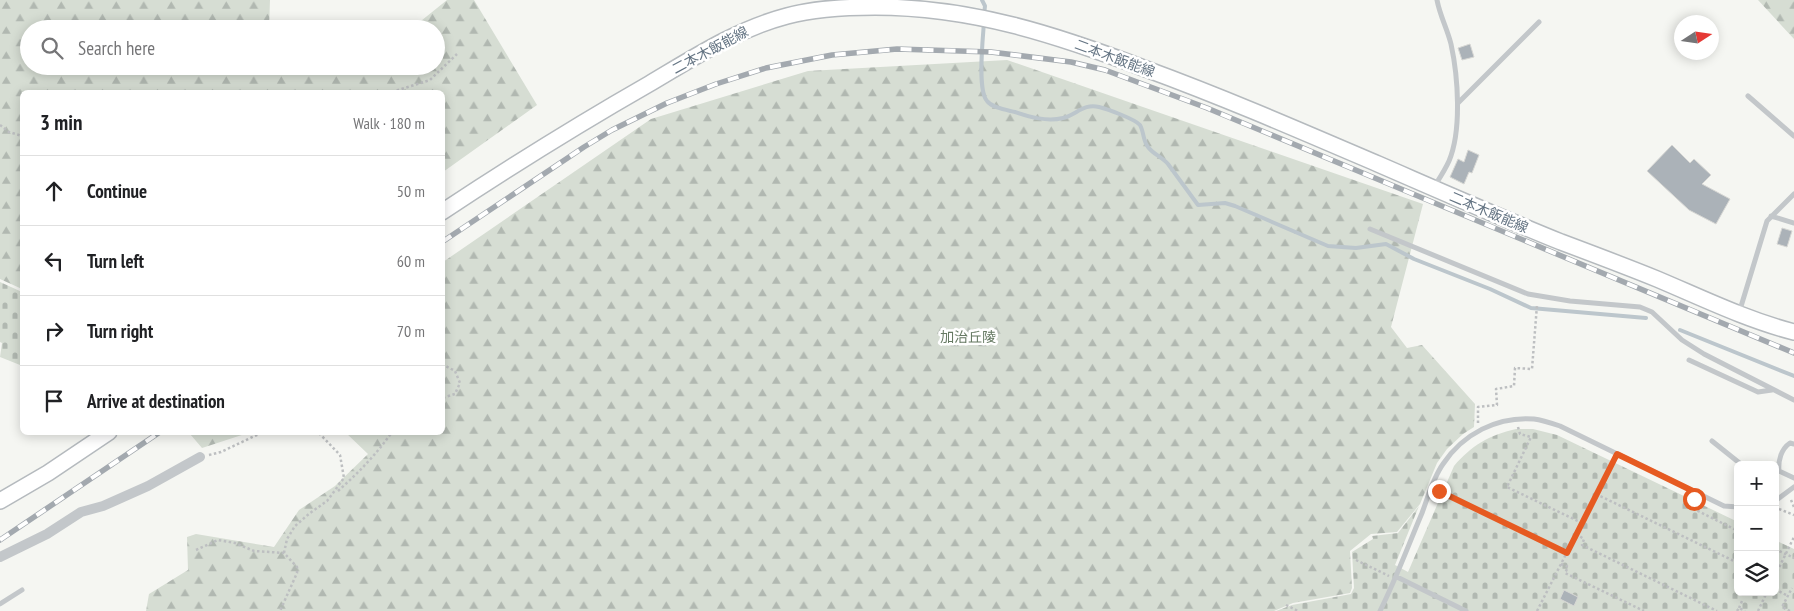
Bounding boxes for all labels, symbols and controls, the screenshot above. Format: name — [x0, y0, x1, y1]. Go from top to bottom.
north arrow — [1674, 15, 1719, 60]
search box — [20, 20, 445, 75]
street label: 二本木飯能線 — [669, 22, 751, 78]
icon: search — [38, 34, 66, 62]
street label: 二本木飯能線 — [1072, 35, 1158, 81]
text: Search here — [78, 36, 155, 60]
text: 3 min — [40, 109, 82, 136]
text: Walk · 180 m — [353, 113, 425, 133]
icon: ahead — [40, 177, 68, 205]
text: Continue — [87, 179, 147, 203]
text: 50 m — [397, 181, 425, 201]
street label: 二本木飯能線 — [1447, 187, 1531, 237]
icon: left — [40, 247, 68, 275]
text: Turn left — [87, 249, 144, 273]
text: 60 m — [397, 251, 425, 271]
icon: right — [40, 317, 68, 345]
text: Turn right — [87, 319, 153, 343]
text: 70 m — [397, 321, 425, 341]
park label: 加治丘陵 — [940, 328, 996, 346]
icon: arrive — [40, 387, 68, 415]
text: Arrive at destination — [87, 389, 225, 413]
map controls — [1734, 461, 1779, 596]
button: + — [1734, 461, 1779, 506]
route end — [1428, 480, 1451, 503]
route start — [1683, 488, 1706, 511]
button: − — [1734, 506, 1779, 551]
button: layers — [1734, 551, 1779, 596]

